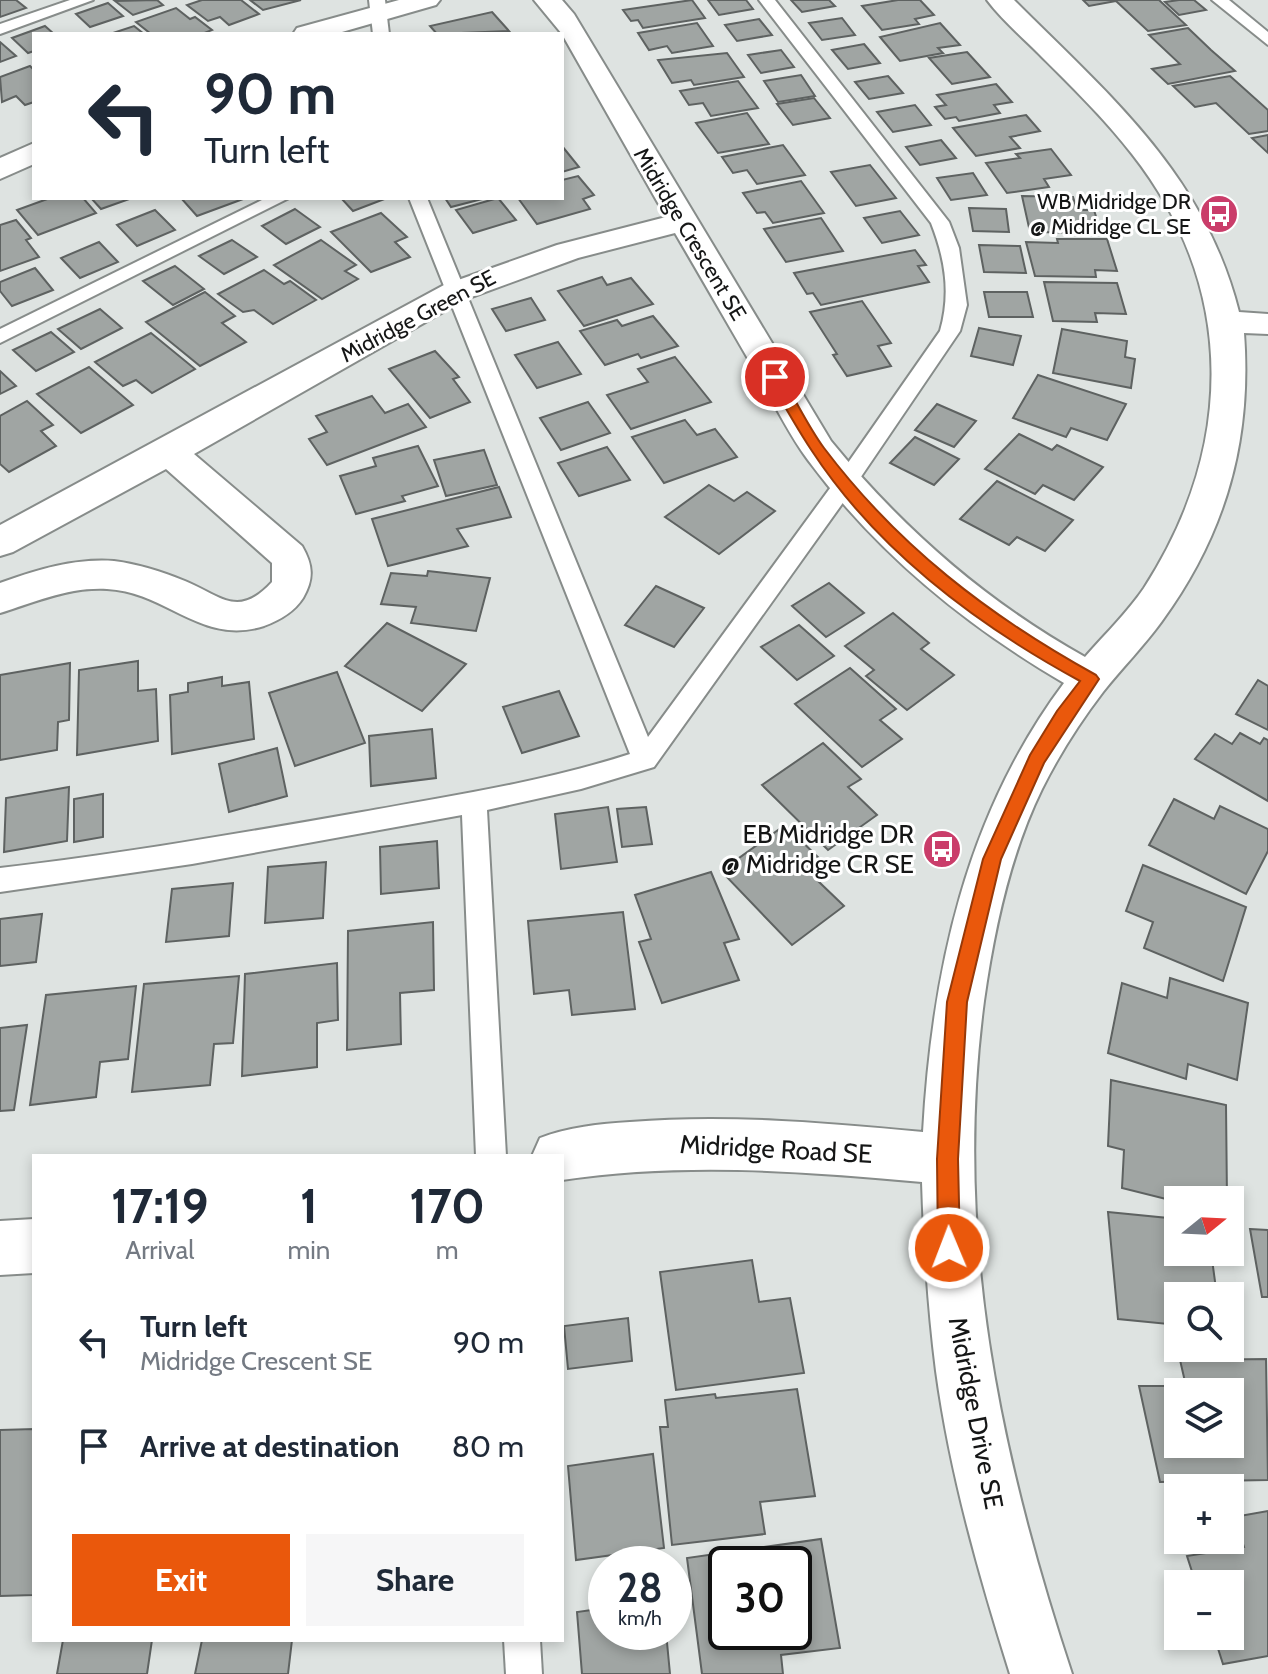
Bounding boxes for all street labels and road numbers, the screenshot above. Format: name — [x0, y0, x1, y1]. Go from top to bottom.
street label: Midridge Crescent SE — [628, 143, 752, 325]
street label: Midridge Green SE — [336, 264, 500, 368]
street label: Midridge Road SE — [679, 1128, 873, 1170]
street label: Midridge Drive SE — [942, 1314, 1010, 1512]

